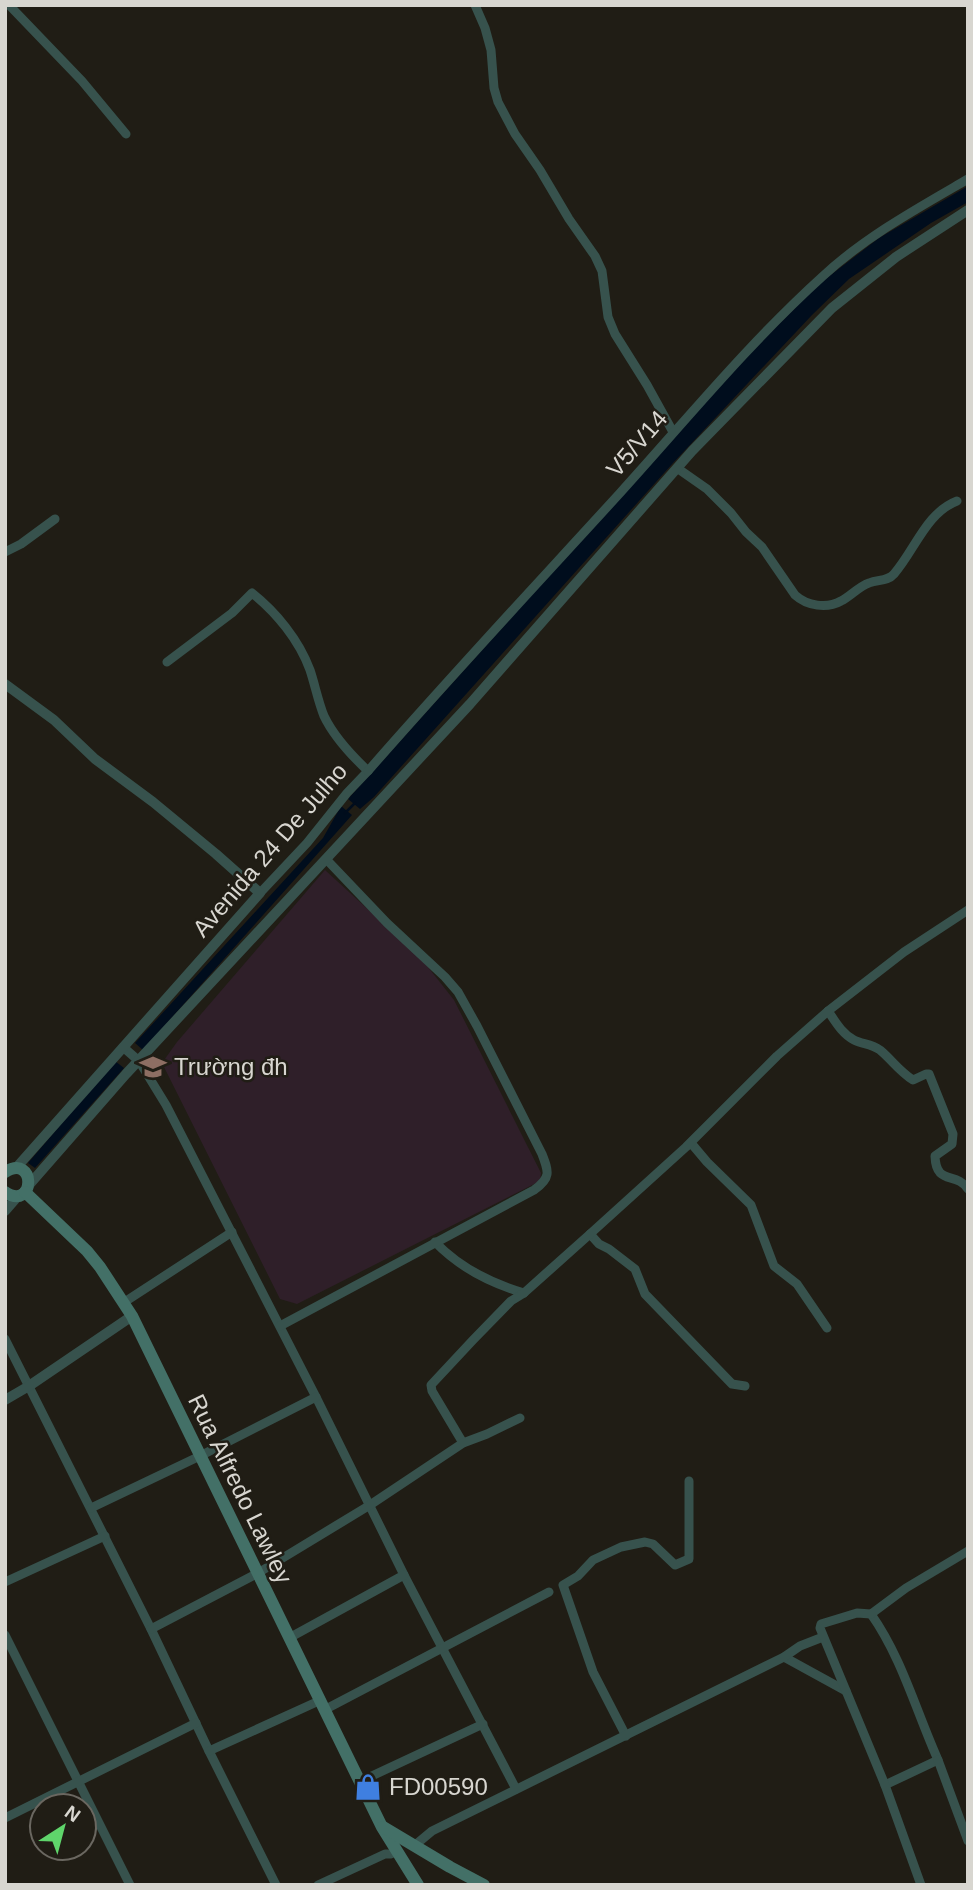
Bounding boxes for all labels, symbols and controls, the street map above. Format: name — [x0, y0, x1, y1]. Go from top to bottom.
street label: V5/V14 — [601, 405, 673, 482]
street label: Avenida 24 De Julho — [187, 757, 352, 942]
school or university icon: Trường đh — [138, 1052, 168, 1082]
place label: Trường đh — [174, 1053, 288, 1080]
street label: Rua Alfredo Lawley — [183, 1390, 298, 1588]
shop icon: FD00590 — [353, 1772, 383, 1802]
place label: FD00590 — [389, 1773, 488, 1800]
north arrow — [28, 1792, 98, 1862]
text: N — [61, 1801, 84, 1826]

